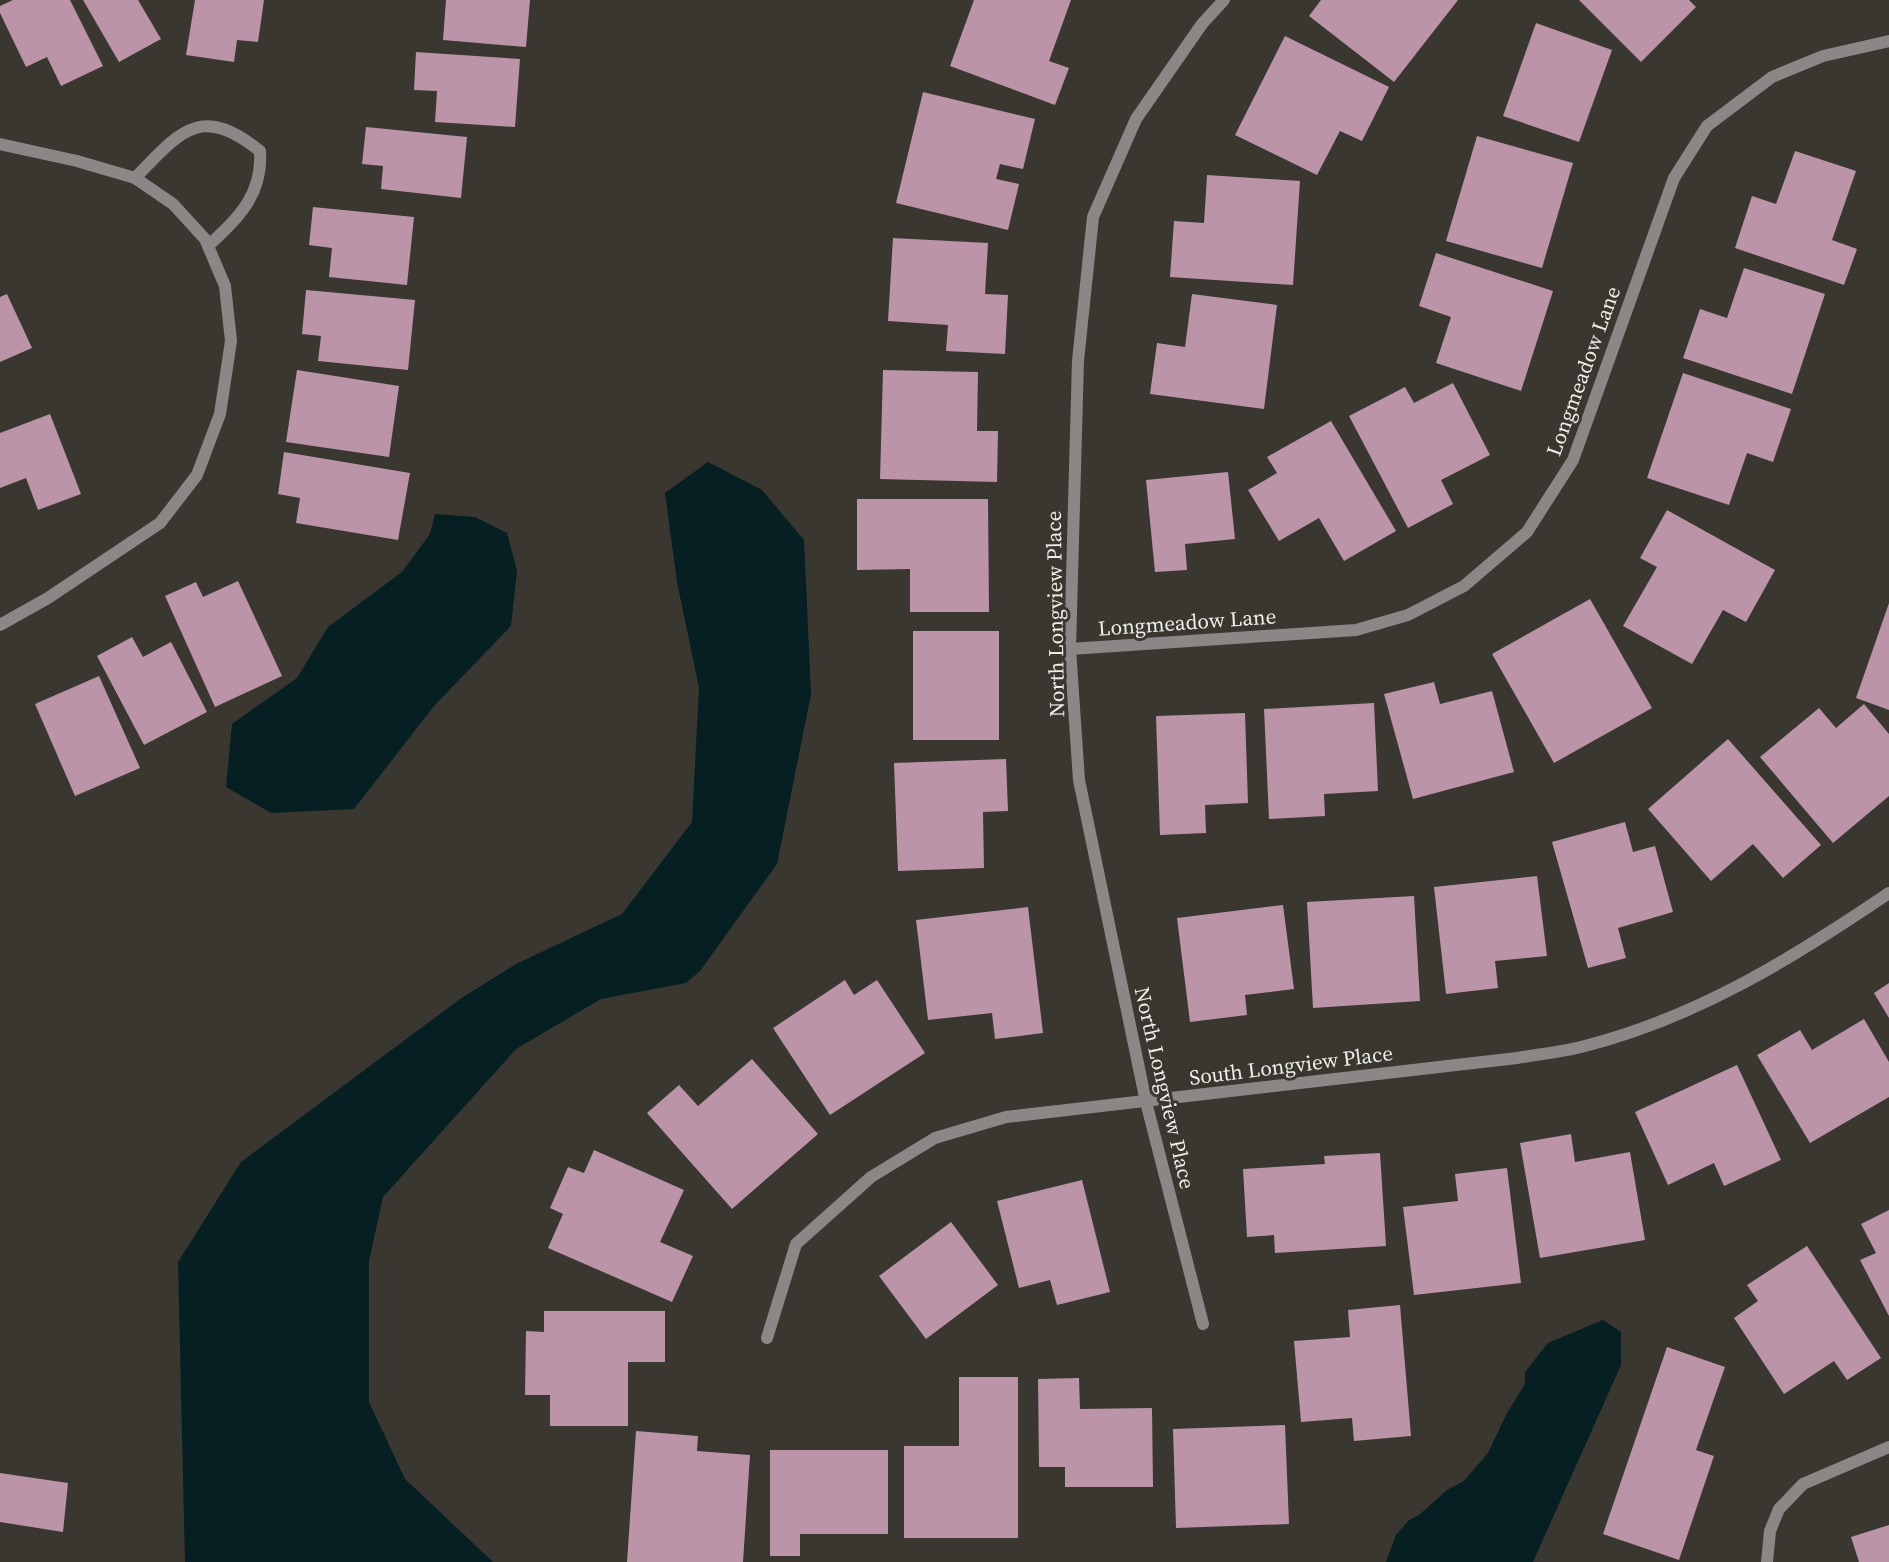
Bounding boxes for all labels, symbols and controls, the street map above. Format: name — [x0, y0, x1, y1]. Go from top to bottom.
street label: Longmeadow Lane — [1539, 282, 1627, 460]
street label: North Longview Place — [1039, 511, 1071, 717]
street label: Longmeadow Lane — [1097, 601, 1277, 643]
street label: North Longview Place — [1128, 984, 1202, 1192]
street label: South Longview Place — [1188, 1038, 1394, 1092]

